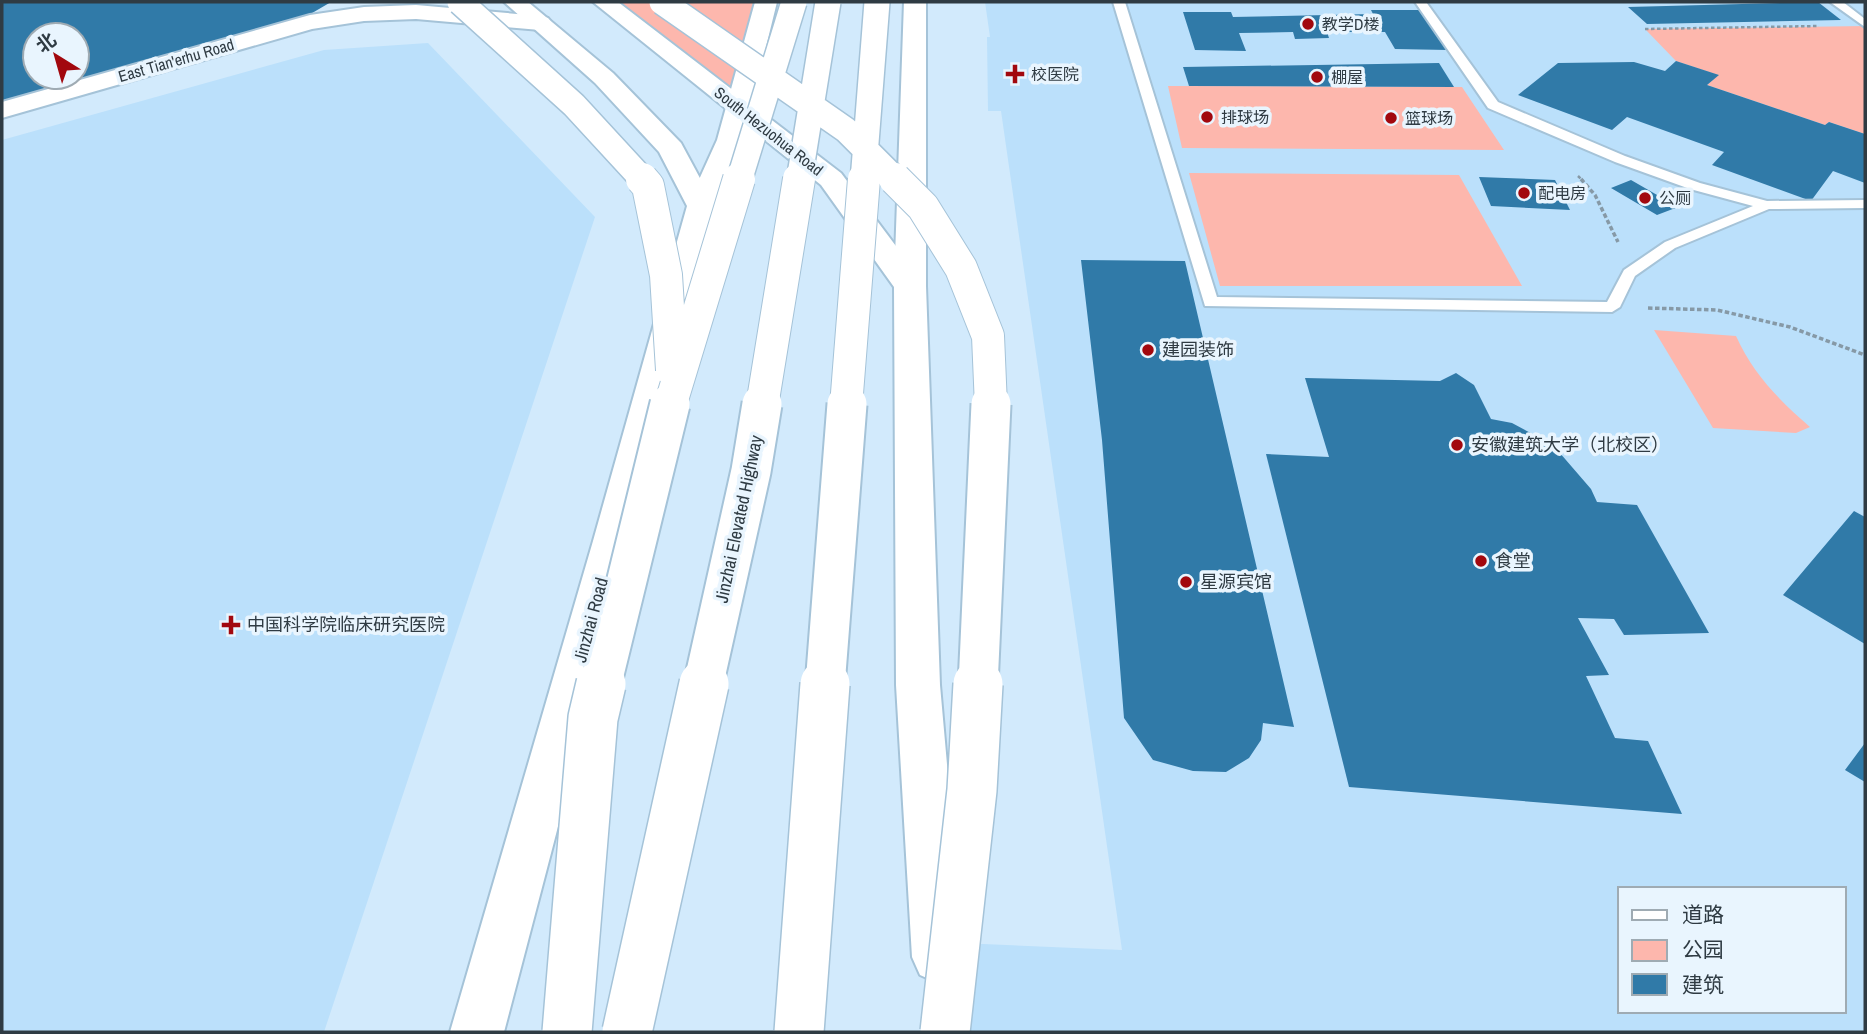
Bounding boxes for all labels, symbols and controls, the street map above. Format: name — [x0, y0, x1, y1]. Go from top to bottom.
place label: 教学D楼 — [1322, 13, 1379, 35]
marker: 教学D楼 — [1300, 16, 1316, 32]
north arrow — [21, 21, 91, 91]
text: 北 — [30, 26, 61, 59]
street label: East Tian'erhu Road — [116, 33, 236, 87]
place label: 校医院 — [1031, 63, 1079, 85]
marker: 校医院 — [1005, 64, 1025, 84]
place label: 棚屋 — [1331, 66, 1363, 88]
marker: 棚屋 — [1309, 69, 1325, 85]
street label: South Hezuohua Road — [710, 81, 828, 181]
place label: 排球场 — [1221, 106, 1269, 128]
place label: 篮球场 — [1405, 107, 1453, 129]
marker: 排球场 — [1199, 109, 1215, 125]
marker: 篮球场 — [1383, 110, 1399, 126]
place label: 配电房 — [1538, 182, 1586, 204]
marker: 配电房 — [1516, 185, 1532, 201]
place label: 公厕 — [1659, 187, 1691, 209]
marker: 公厕 — [1637, 190, 1653, 206]
place label: 建园装饰 — [1162, 337, 1234, 362]
marker: 建园装饰 — [1140, 342, 1156, 358]
street label: Jinzhai Elevated Highway — [709, 432, 769, 605]
place label: 安徽建筑大学（北校区） — [1471, 432, 1669, 457]
marker: 安徽建筑大学（北校区） — [1449, 437, 1465, 453]
place label: 食堂 — [1495, 548, 1531, 573]
marker: 食堂 — [1473, 553, 1489, 569]
place label: 星源宾馆 — [1200, 569, 1272, 594]
marker: 星源宾馆 — [1178, 574, 1194, 590]
street label: Jinzhai Road — [567, 575, 614, 665]
place label: 中国科学院临床研究医院 — [247, 612, 445, 637]
marker: 中国科学院临床研究医院 — [221, 615, 241, 635]
legend — [1618, 887, 1846, 1013]
text: 道路 — [1682, 900, 1724, 929]
text: 公园 — [1682, 935, 1724, 964]
text: 建筑 — [1682, 970, 1724, 999]

